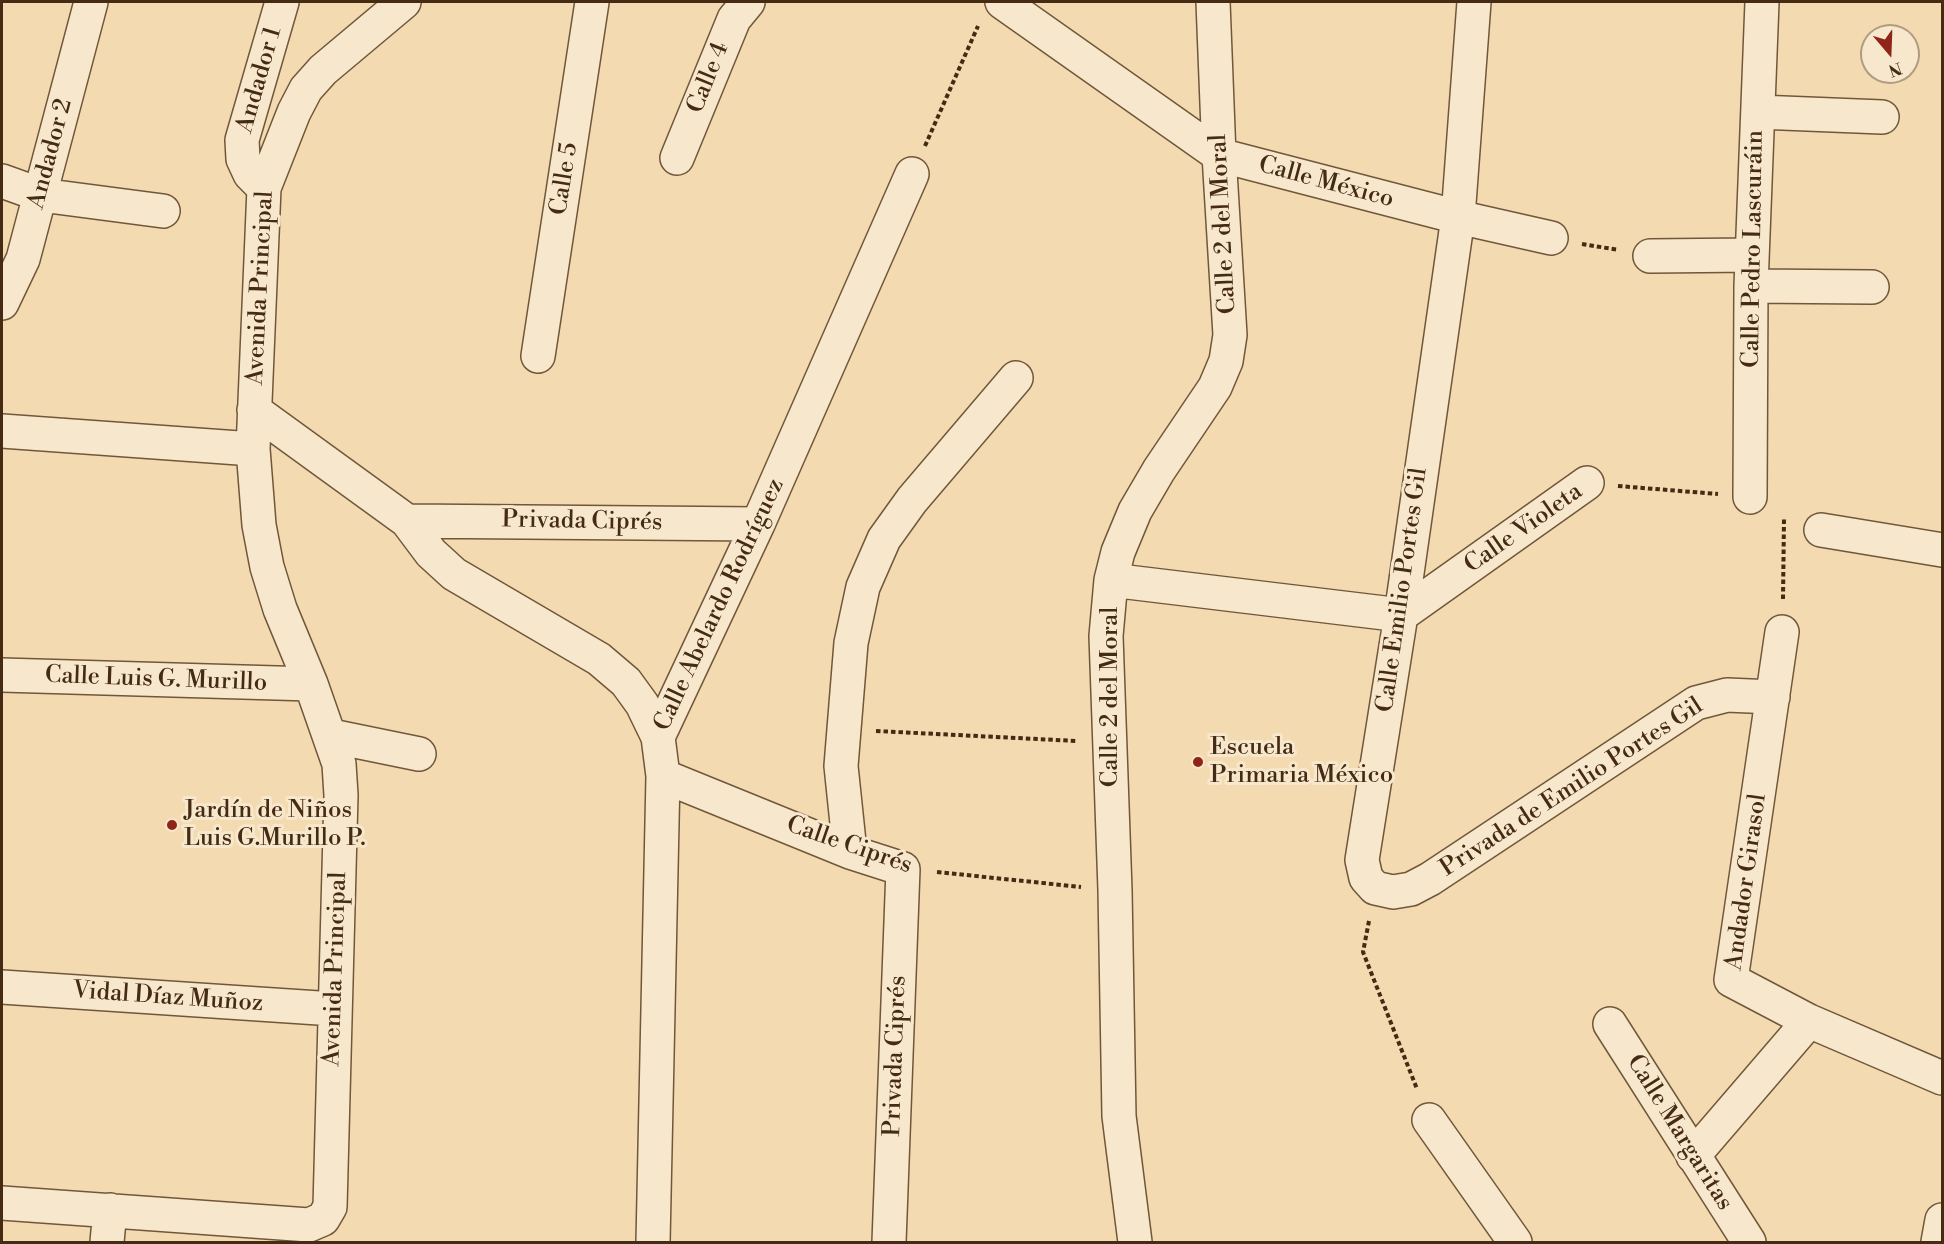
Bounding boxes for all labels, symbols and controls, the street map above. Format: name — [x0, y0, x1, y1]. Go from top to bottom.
street label: Andador 1 — [231, 23, 289, 137]
north arrow — [1860, 24, 1920, 84]
street label: Calle 4 — [682, 38, 736, 118]
text: N — [1886, 58, 1904, 81]
street label: Andador 2 — [23, 96, 79, 212]
street label: Calle Pedro Lascuráin — [1738, 130, 1770, 368]
street label: Calle 2 del Moral — [1205, 133, 1243, 315]
street label: Calle 5 — [545, 141, 585, 217]
street label: Calle México — [1255, 151, 1397, 215]
street label: Avenida Principal — [242, 190, 280, 386]
street label: Calle Emilio Portes Gil — [1372, 466, 1434, 714]
street label: Calle Abelardo Rodríguez — [649, 474, 791, 736]
street label: Calle Violeta — [1459, 478, 1589, 580]
street label: Privada Ciprés — [501, 506, 663, 538]
street label: Calle 2 del Moral — [1097, 607, 1125, 787]
street label: Calle Luis G. Murillo — [44, 662, 268, 698]
street label: Privada de Emilio Portes Gil — [1435, 692, 1709, 884]
place label: Escuela Primaria México — [1210, 734, 1393, 790]
marker: Escuela Primaria México — [1191, 755, 1205, 769]
street label: Andador Girasol — [1720, 792, 1774, 972]
place label: Jardín de Niños Luis G.Murillo P. — [184, 797, 366, 853]
street label: Calle Ciprés — [782, 811, 916, 881]
marker: Jardín de Niños Luis G.Murillo P. — [165, 818, 179, 832]
street label: Avenida Principal — [318, 871, 354, 1067]
street label: Privada Ciprés — [879, 975, 913, 1137]
street label: Vidal Díaz Muñoz — [72, 977, 264, 1019]
street label: Calle Margaritas — [1620, 1050, 1738, 1216]

